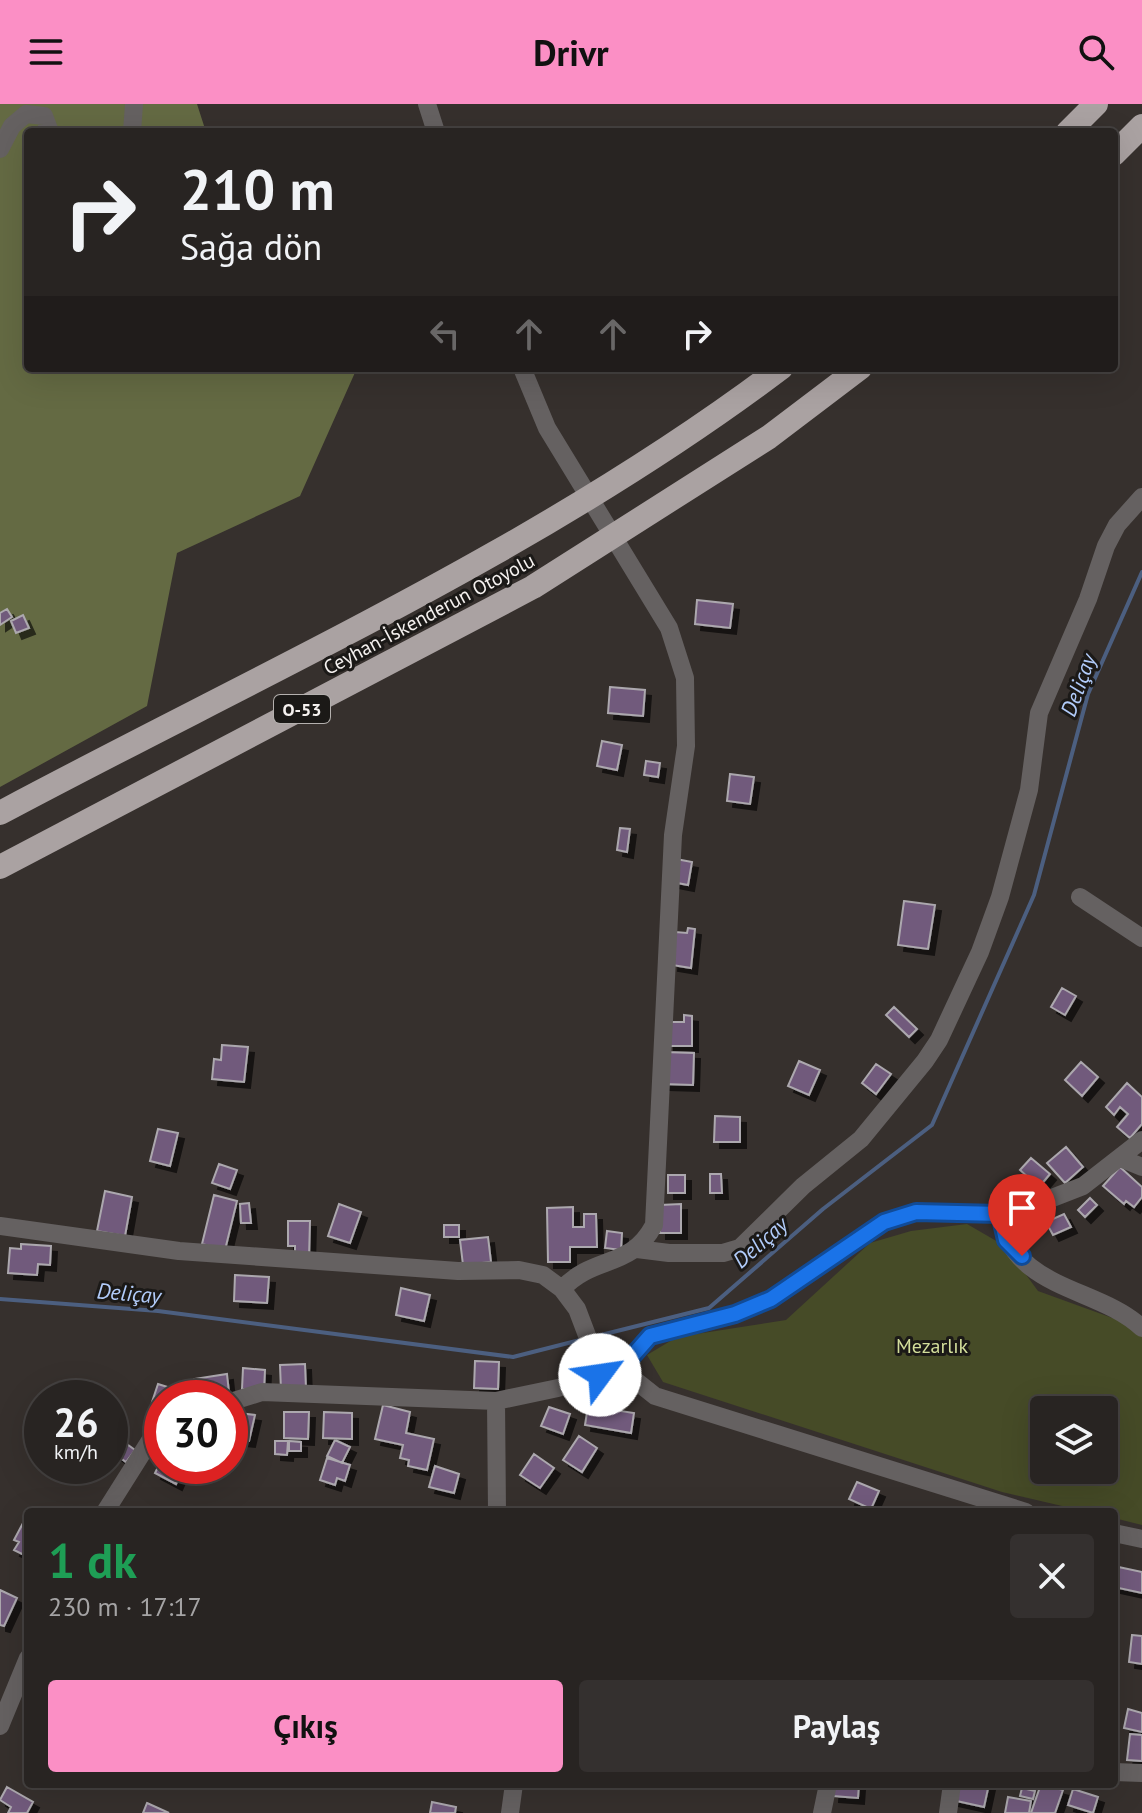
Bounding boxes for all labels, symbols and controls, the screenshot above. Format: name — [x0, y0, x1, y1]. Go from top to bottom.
text: Drivr — [533, 29, 609, 76]
icon: menu — [24, 30, 68, 74]
icon: search — [1074, 30, 1118, 74]
text: 210 m — [180, 153, 335, 225]
icon: right — [48, 160, 152, 264]
text: Sağa dön — [180, 223, 322, 270]
icon: left — [423, 312, 467, 356]
icon: ahead — [507, 312, 551, 356]
icon: ahead — [591, 312, 635, 356]
icon: right — [675, 312, 719, 356]
street label: Ceyhan-İskenderun Otoyolu — [319, 547, 539, 681]
water label: Deliçay — [1054, 649, 1103, 720]
road number: O-53 — [274, 695, 330, 723]
pin — [988, 1174, 1056, 1256]
icon: arrive — [1000, 1186, 1044, 1230]
water label: Deliçay — [726, 1209, 795, 1274]
water label: Deliçay — [96, 1276, 164, 1310]
position arrow — [558, 1333, 642, 1417]
park label: Mezarlık — [896, 1333, 969, 1359]
speed limit sign: 30 — [144, 1380, 248, 1484]
text: 26 — [53, 1396, 99, 1448]
map controls — [1030, 1396, 1118, 1484]
button: layers — [1030, 1396, 1118, 1484]
text: km/h — [54, 1439, 98, 1465]
text: 1 dk — [48, 1529, 137, 1591]
button: close — [1010, 1534, 1094, 1618]
text: 230 m · 17:17 — [48, 1590, 202, 1623]
button: Çıkış — [48, 1680, 563, 1772]
button: Paylaş — [579, 1680, 1094, 1772]

